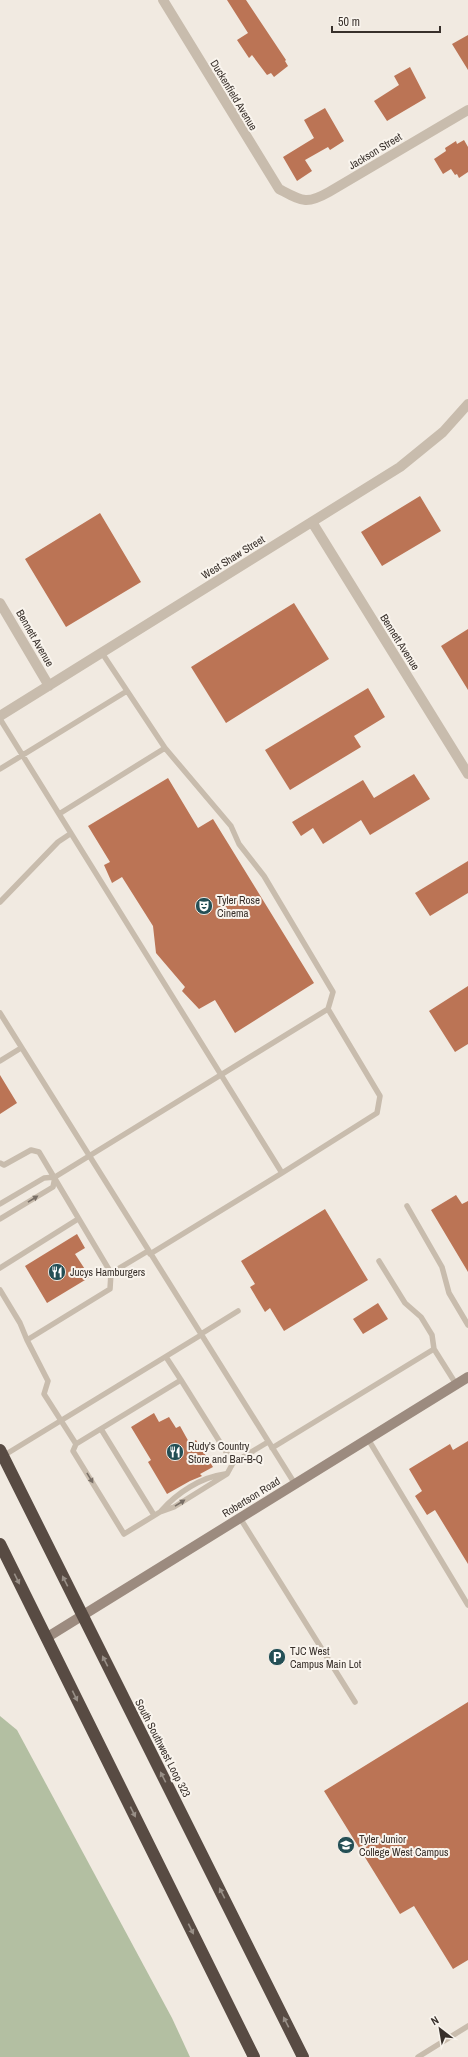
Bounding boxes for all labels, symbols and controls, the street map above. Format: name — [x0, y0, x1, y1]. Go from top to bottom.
scale bar — [332, 8, 440, 34]
text: 50 m — [338, 14, 360, 30]
street label: Duckenfield Avenue — [207, 57, 261, 133]
street label: Jackson Street — [346, 129, 405, 172]
street label: West Shaw Street — [199, 532, 268, 582]
street label: Bennett Avenue — [13, 607, 57, 669]
street label: Bennett Avenue — [377, 611, 423, 673]
place label: Tyler Rose Cinema — [217, 893, 260, 920]
theatre icon: Tyler Rose Cinema — [194, 896, 214, 916]
one-way arrow — [28, 1195, 38, 1203]
restaurant icon: Jucys Hamburgers — [47, 1262, 67, 1282]
place label: Jucys Hamburgers — [70, 1265, 146, 1279]
place label: Rudy's Country Store and Bar-B-Q — [188, 1439, 263, 1466]
restaurant icon: Rudy's Country Store and Bar-B-Q — [165, 1442, 185, 1462]
one-way arrow — [86, 1472, 93, 1484]
street label: Robertson Road — [219, 1474, 283, 1520]
one-way arrow — [175, 1499, 185, 1507]
one-way arrow — [14, 1574, 20, 1585]
one-way arrow — [62, 1575, 68, 1586]
place label: TJC West Campus Main Lot — [290, 1644, 362, 1671]
parking icon: TJC West Campus Main Lot — [267, 1647, 287, 1667]
one-way arrow — [102, 1655, 108, 1667]
one-way arrow — [72, 1690, 78, 1702]
street label: South Southwest Loop 323 — [132, 1697, 194, 1799]
one-way arrow — [160, 1771, 167, 1783]
one-way arrow — [130, 1806, 136, 1818]
place label: Tyler Junior College West Campus — [359, 1832, 449, 1859]
school or university icon: Tyler Junior College West Campus — [336, 1835, 356, 1855]
one-way arrow — [218, 1888, 225, 1899]
one-way arrow — [188, 1923, 194, 1934]
north arrow — [420, 2009, 460, 2049]
text: N — [428, 2013, 441, 2028]
one-way arrow — [283, 2016, 289, 2028]

